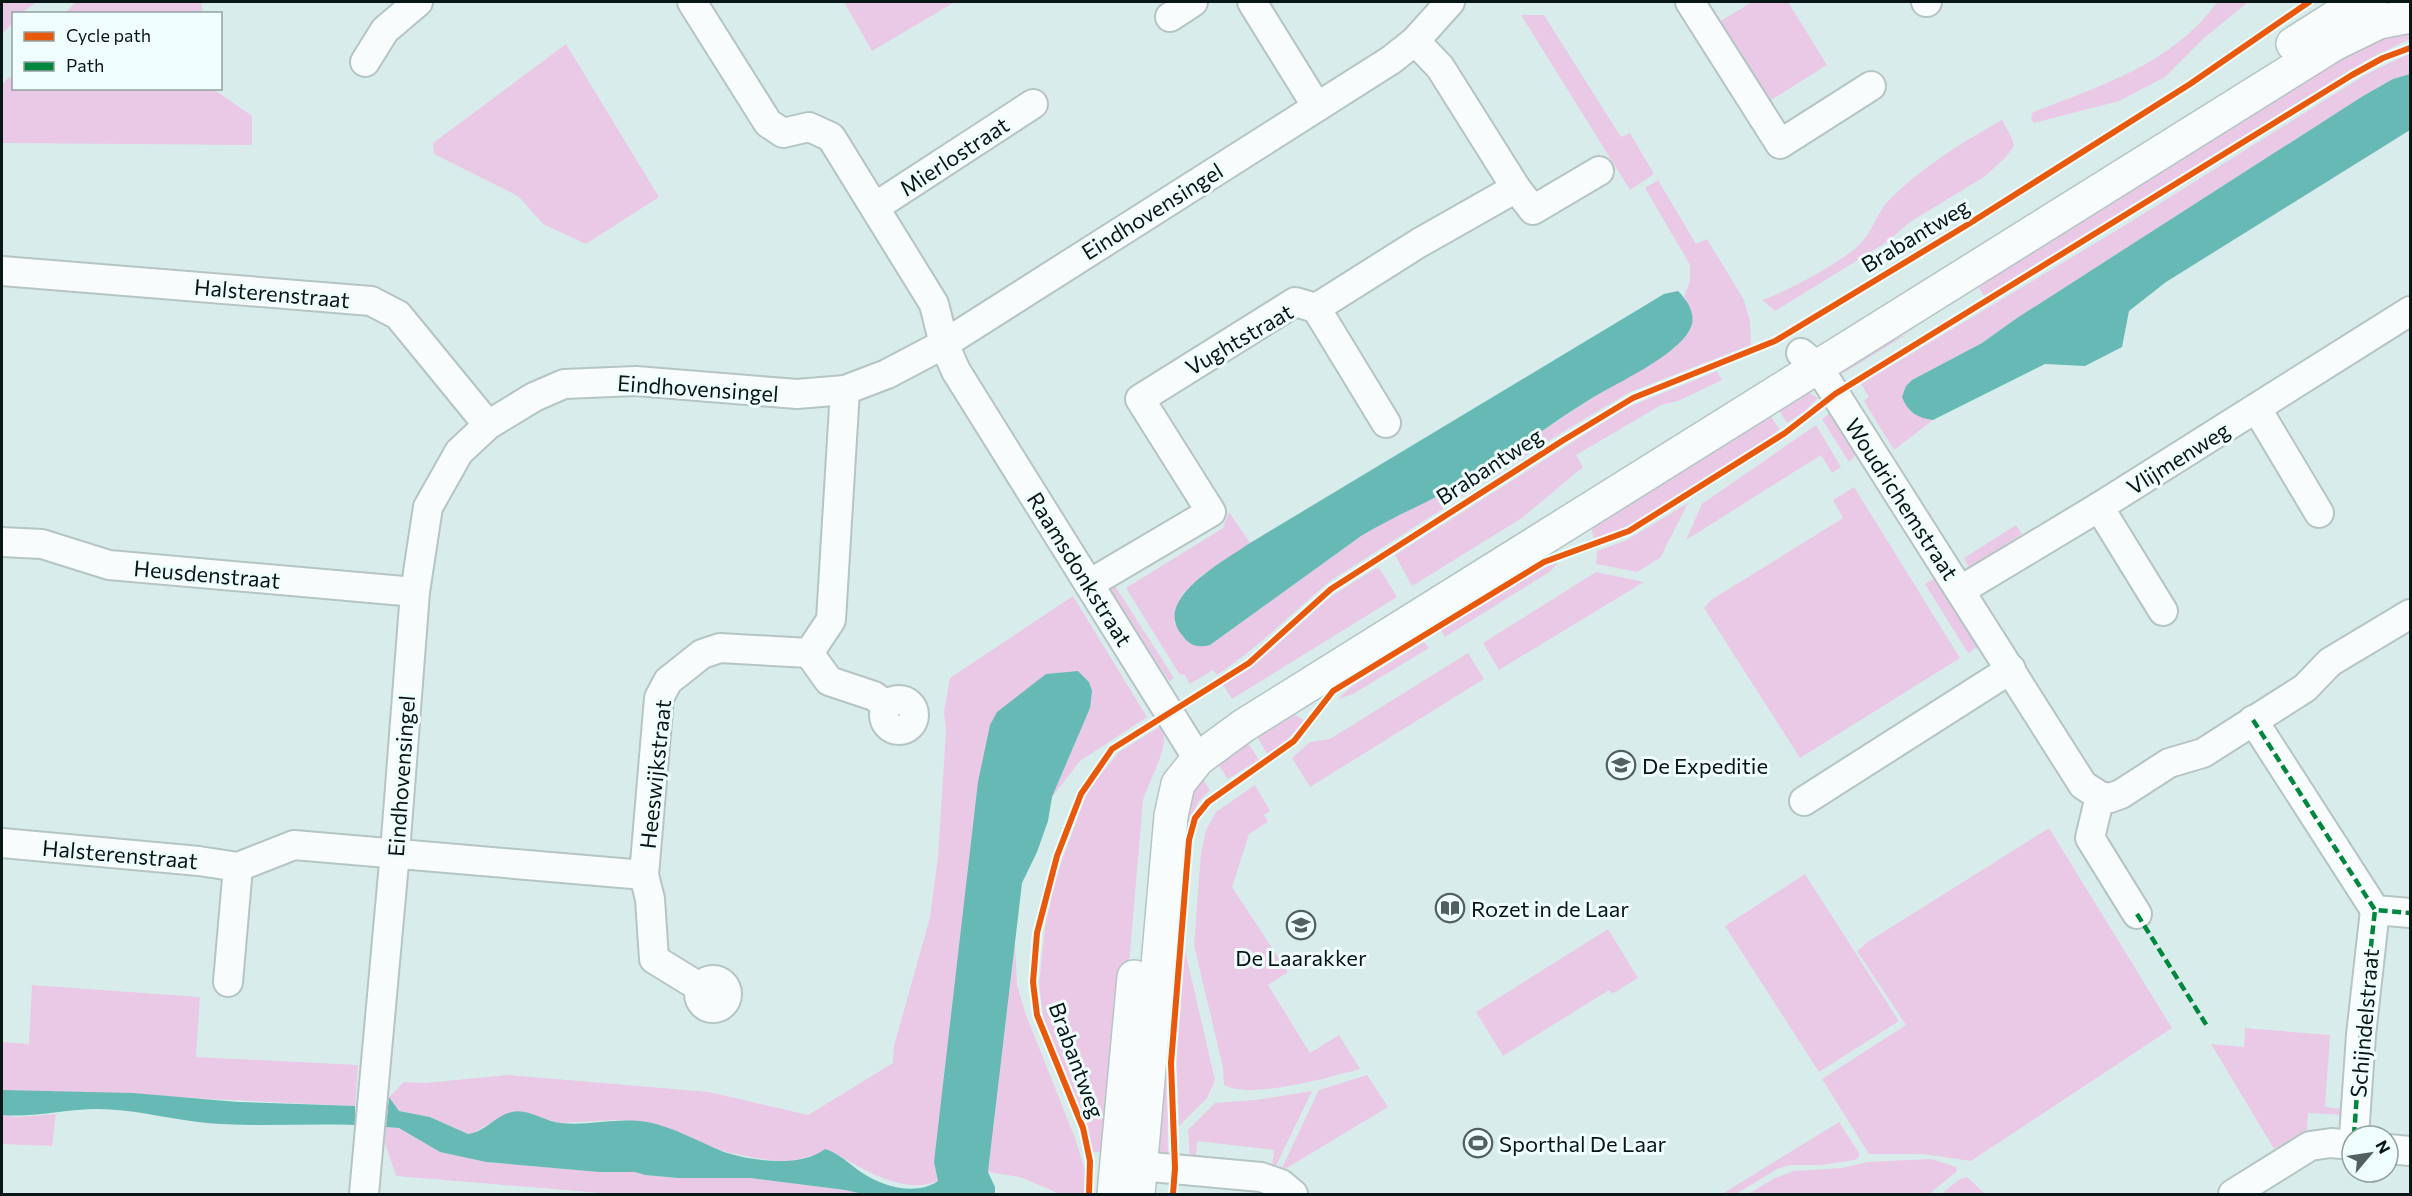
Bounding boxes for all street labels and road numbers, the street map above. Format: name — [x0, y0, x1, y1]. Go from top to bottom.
street label: Mierlostraat — [894, 111, 1014, 201]
street label: Eindhovensingel — [1076, 157, 1228, 265]
street label: Brabantweg — [1856, 192, 1974, 278]
street label: Halsterenstraat — [193, 273, 351, 313]
street label: Vughtstraat — [1181, 297, 1297, 381]
street label: Eindhovensingel — [616, 369, 780, 407]
street label: Woudrichemstraat — [1840, 413, 1964, 585]
street label: Vlijmenweg — [2122, 416, 2234, 500]
street label: Brabantweg — [1431, 422, 1547, 510]
street label: Raamsdonkstraat — [1022, 487, 1138, 651]
street label: Heusdenstraat — [133, 554, 281, 594]
street label: Eindhovensingel — [382, 694, 420, 858]
street label: Heeswijkstraat — [634, 698, 676, 850]
street label: Halsterenstraat — [41, 834, 199, 874]
street label: Schijndelstraat — [2344, 947, 2384, 1099]
street label: Brabantweg — [1044, 998, 1110, 1122]

